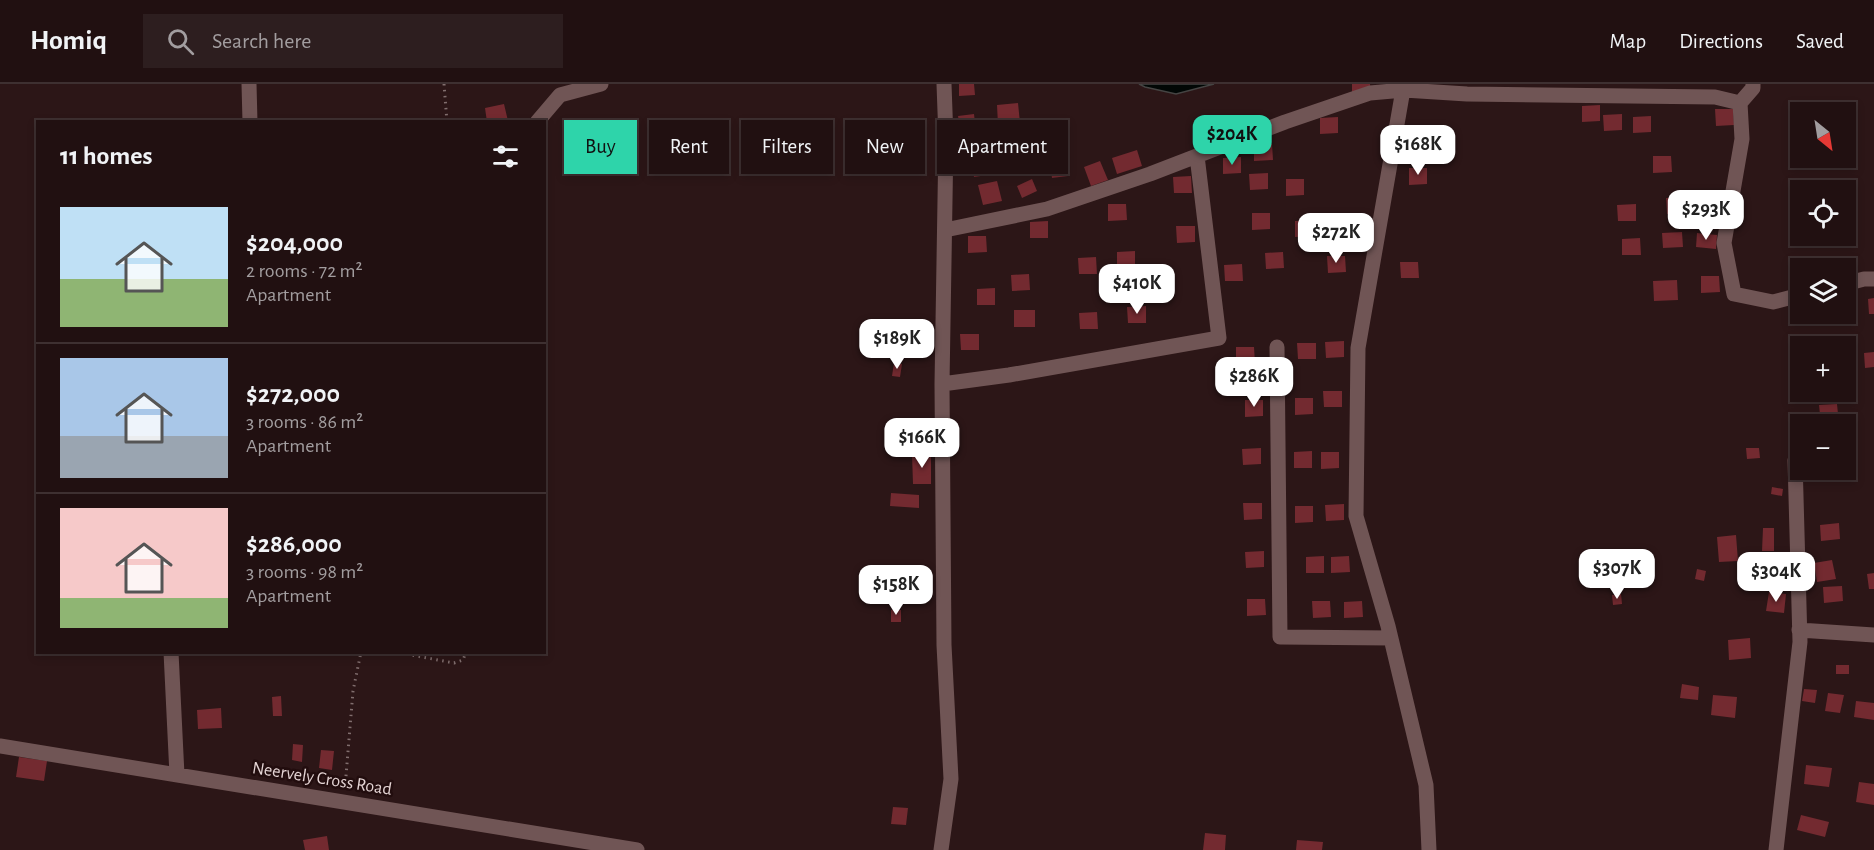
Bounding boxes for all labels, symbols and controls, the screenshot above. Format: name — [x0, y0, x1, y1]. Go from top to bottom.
search box — [143, 14, 563, 68]
icon: search — [164, 25, 197, 58]
text: Homiq — [30, 27, 107, 55]
text: Search here — [212, 30, 312, 52]
text: Map — [1610, 31, 1646, 52]
text: Directions — [1679, 31, 1763, 52]
text: Saved — [1796, 31, 1844, 52]
north arrow — [1790, 102, 1856, 168]
map controls — [1790, 102, 1856, 480]
pin: $204K — [1190, 115, 1274, 166]
chip: Buy — [564, 120, 637, 174]
chip: Rent — [649, 120, 729, 174]
chip: Filters — [741, 120, 833, 174]
chip: New — [845, 120, 925, 174]
chip: Apartment — [937, 120, 1068, 174]
text: $204K — [1207, 124, 1257, 144]
pin: $168K — [1376, 125, 1460, 176]
text: $168K — [1394, 134, 1442, 154]
icon: filters — [489, 140, 522, 173]
text: 11 homes — [60, 143, 152, 169]
button: locate — [1790, 180, 1856, 246]
pin: $293K — [1664, 190, 1748, 241]
text: $293K — [1682, 199, 1730, 219]
pin: $272K — [1294, 213, 1378, 264]
text: $272K — [1312, 222, 1360, 242]
text: $204,000 — [246, 230, 343, 256]
icon: home — [108, 231, 180, 303]
button: layers — [1790, 258, 1856, 324]
text: 2 rooms · 72 m² — [246, 261, 363, 281]
pin: $410K — [1095, 264, 1179, 315]
text: $410K — [1113, 273, 1161, 293]
text: Apartment — [246, 285, 331, 305]
pin: $189K — [855, 319, 939, 370]
text: $189K — [873, 328, 921, 348]
button: + — [1790, 336, 1856, 402]
pin: $286K — [1212, 357, 1296, 408]
text: $286K — [1229, 366, 1279, 386]
text: $272,000 — [246, 381, 340, 407]
icon: home — [108, 382, 180, 454]
text: 3 rooms · 86 m² — [246, 412, 363, 432]
button: − — [1790, 414, 1856, 480]
pin: $166K — [880, 418, 964, 469]
text: $166K — [898, 427, 946, 447]
text: Apartment — [246, 436, 331, 456]
text: $286,000 — [246, 531, 342, 557]
icon: home — [108, 532, 180, 604]
pin: $307K — [1575, 549, 1659, 600]
pin: $304K — [1734, 552, 1818, 603]
text: $307K — [1593, 558, 1641, 578]
text: $304K — [1751, 561, 1801, 581]
text: 3 rooms · 98 m² — [246, 562, 363, 582]
pin: $158K — [854, 565, 938, 616]
text: $158K — [873, 574, 919, 594]
text: Apartment — [246, 586, 331, 606]
street label: Neervely Cross Road — [251, 759, 393, 799]

